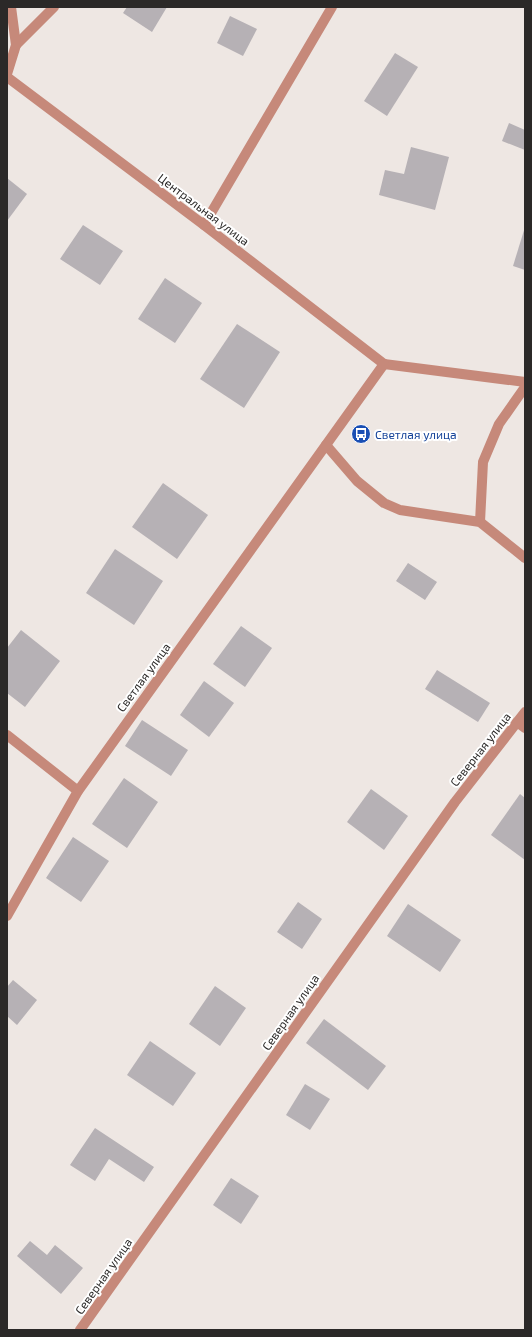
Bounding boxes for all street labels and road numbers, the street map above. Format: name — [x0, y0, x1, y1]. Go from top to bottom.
street label: Центральная улица — [155, 170, 252, 249]
street label: Светлая улица — [113, 640, 173, 715]
street label: Северная улица — [447, 709, 514, 789]
street label: Северная улица — [259, 971, 322, 1053]
street label: Северная улица — [72, 1235, 135, 1317]

